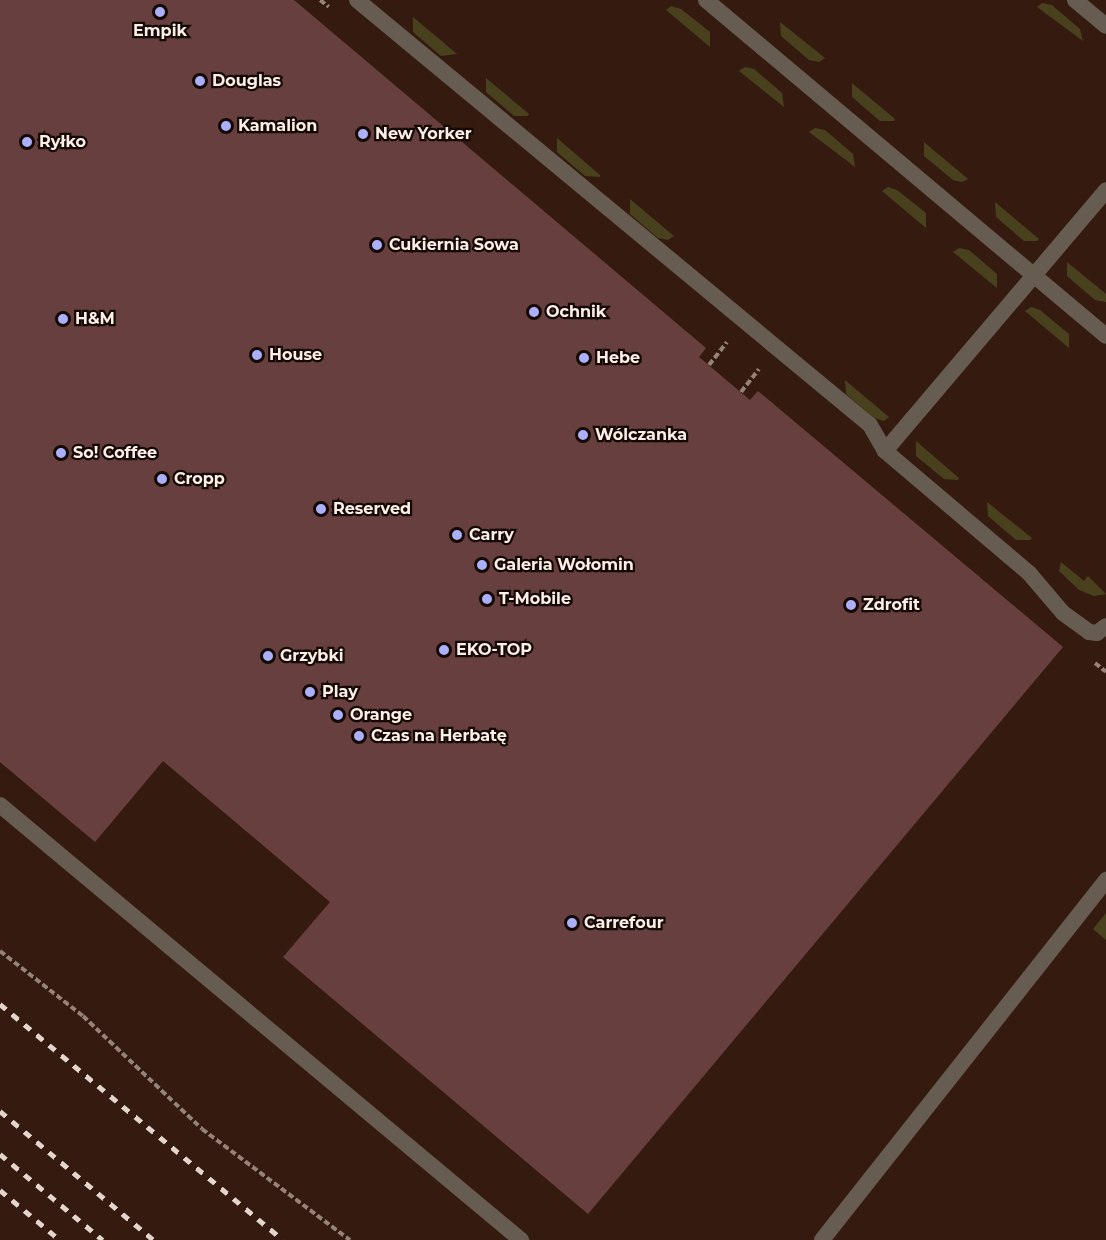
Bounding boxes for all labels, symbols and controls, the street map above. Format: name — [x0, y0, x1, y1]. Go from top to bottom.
marker: Empik — [153, 5, 167, 19]
place label: Empik — [133, 21, 187, 41]
place label: Douglas — [212, 71, 281, 91]
marker: Douglas — [193, 74, 207, 88]
place label: Kamalion — [238, 116, 317, 136]
marker: Kamalion — [219, 119, 233, 133]
place label: New Yorker — [375, 124, 472, 144]
marker: New Yorker — [356, 127, 370, 141]
place label: Ryłko — [39, 132, 86, 152]
marker: Ryłko — [20, 135, 34, 149]
place label: Cukiernia Sowa — [389, 235, 519, 255]
marker: Cukiernia Sowa — [370, 238, 384, 252]
place label: Ochnik — [546, 302, 606, 322]
marker: Ochnik — [527, 305, 541, 319]
place label: H&M — [75, 309, 115, 329]
marker: H&M — [56, 312, 70, 326]
place label: House — [269, 345, 322, 365]
marker: House — [250, 348, 264, 362]
place label: Hebe — [596, 348, 640, 368]
marker: Hebe — [577, 351, 591, 365]
place label: Wólczanka — [595, 425, 687, 445]
marker: Wólczanka — [576, 428, 590, 442]
place label: So! Coffee — [73, 443, 157, 463]
marker: So! Coffee — [54, 446, 68, 460]
place label: Cropp — [174, 469, 225, 489]
marker: Cropp — [155, 472, 169, 486]
place label: Reserved — [333, 499, 411, 519]
marker: Reserved — [314, 502, 328, 516]
place label: Carry — [469, 525, 514, 545]
marker: Carry — [450, 528, 464, 542]
place label: Galeria Wołomin — [494, 555, 634, 575]
marker: Galeria Wołomin — [475, 558, 489, 572]
place label: T-Mobile — [499, 589, 571, 609]
marker: T-Mobile — [480, 592, 494, 606]
place label: Zdrofit — [863, 595, 920, 615]
marker: Zdrofit — [844, 598, 858, 612]
place label: EKO-TOP — [456, 640, 532, 660]
marker: EKO-TOP — [437, 643, 451, 657]
place label: Grzybki — [280, 646, 344, 666]
marker: Grzybki — [261, 649, 275, 663]
place label: Play — [322, 682, 358, 702]
marker: Play — [303, 685, 317, 699]
place label: Orange — [350, 705, 412, 725]
marker: Orange — [331, 708, 345, 722]
place label: Czas na Herbatę — [371, 726, 507, 746]
marker: Czas na Herbatę — [352, 729, 366, 743]
place label: Carrefour — [584, 913, 664, 933]
marker: Carrefour — [565, 916, 579, 930]

